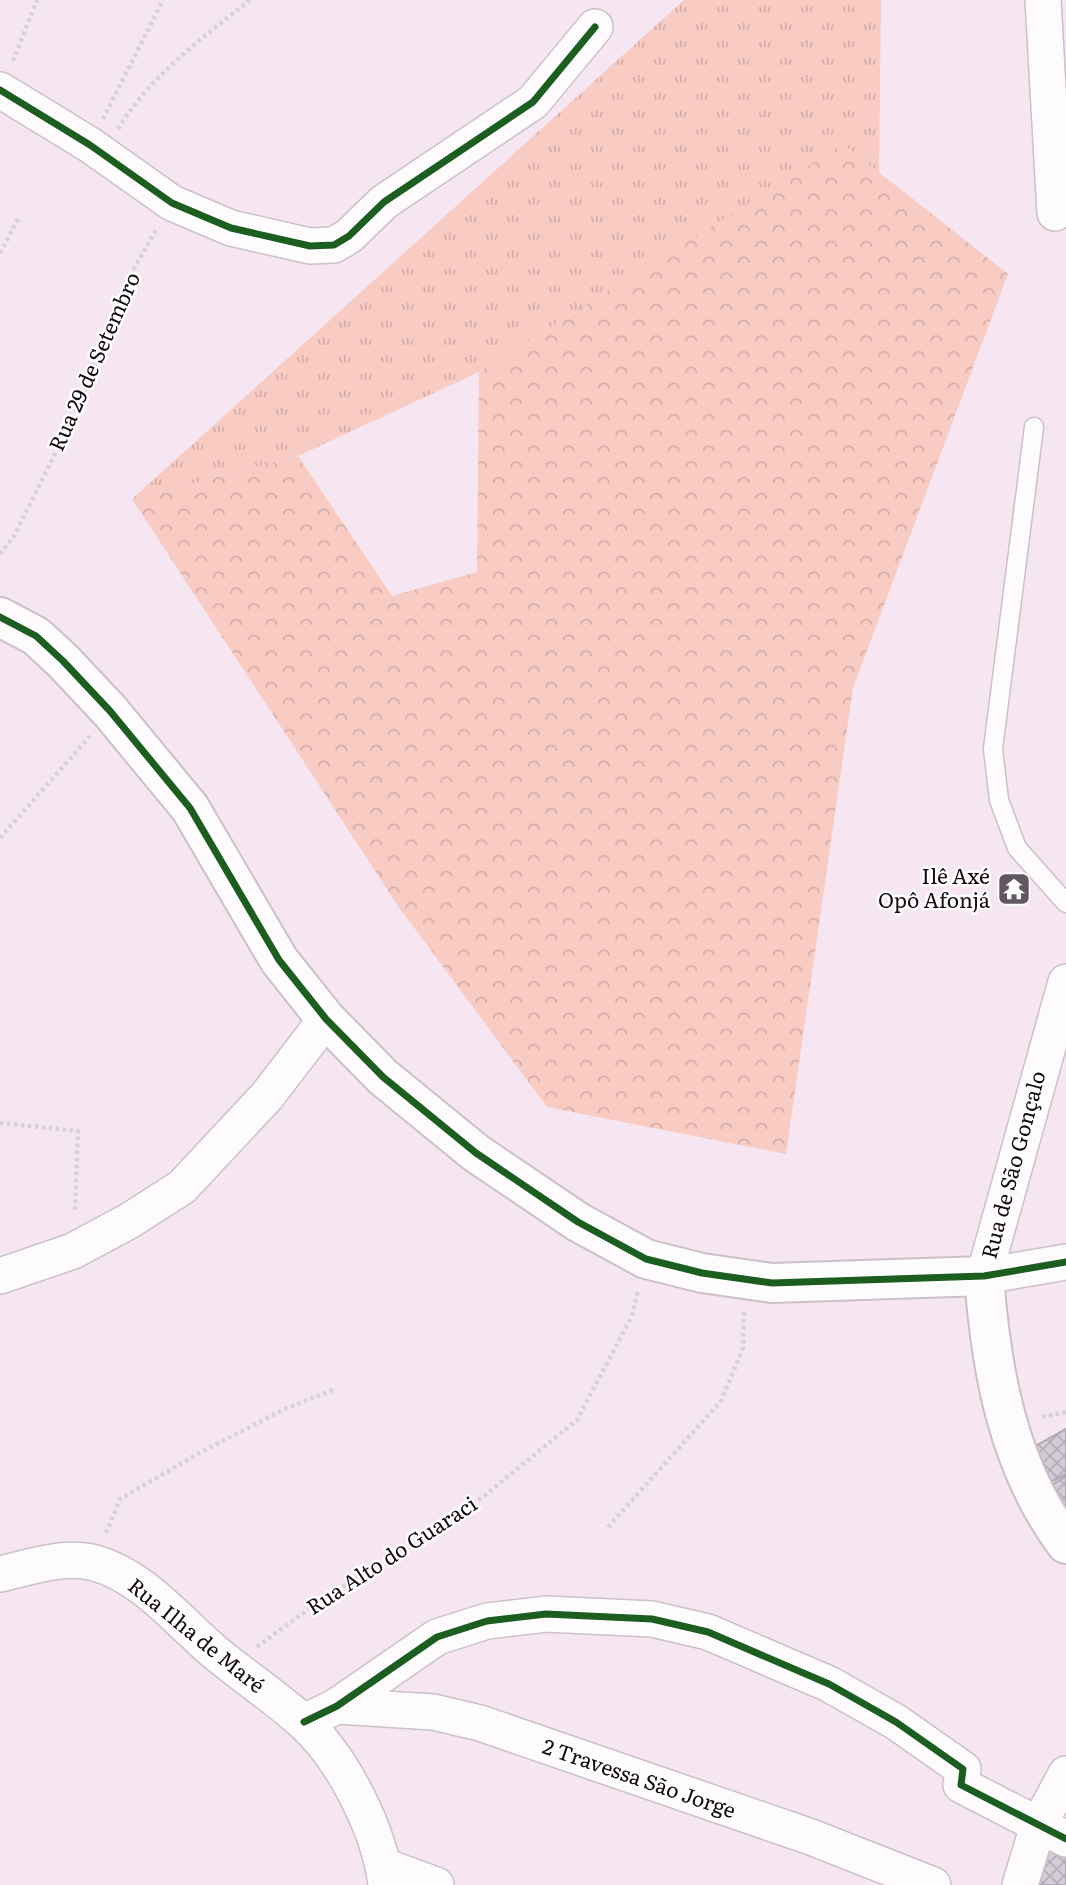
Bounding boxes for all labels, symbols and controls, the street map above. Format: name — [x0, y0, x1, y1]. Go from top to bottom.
street label: Rua 29 de Setembro — [39, 266, 146, 456]
place label: Ilê Axé Opô Afonjá — [878, 859, 991, 914]
temple icon: Ilê Axé Opô Afonjá — [995, 870, 1033, 908]
street label: Rua de São Gonçalo — [972, 1067, 1052, 1262]
street label: Rua Alto do Guaraci — [299, 1487, 482, 1621]
street label: Rua Ilha de Maré — [122, 1569, 273, 1699]
street label: 2 Travessa São Jorge — [539, 1729, 741, 1824]

